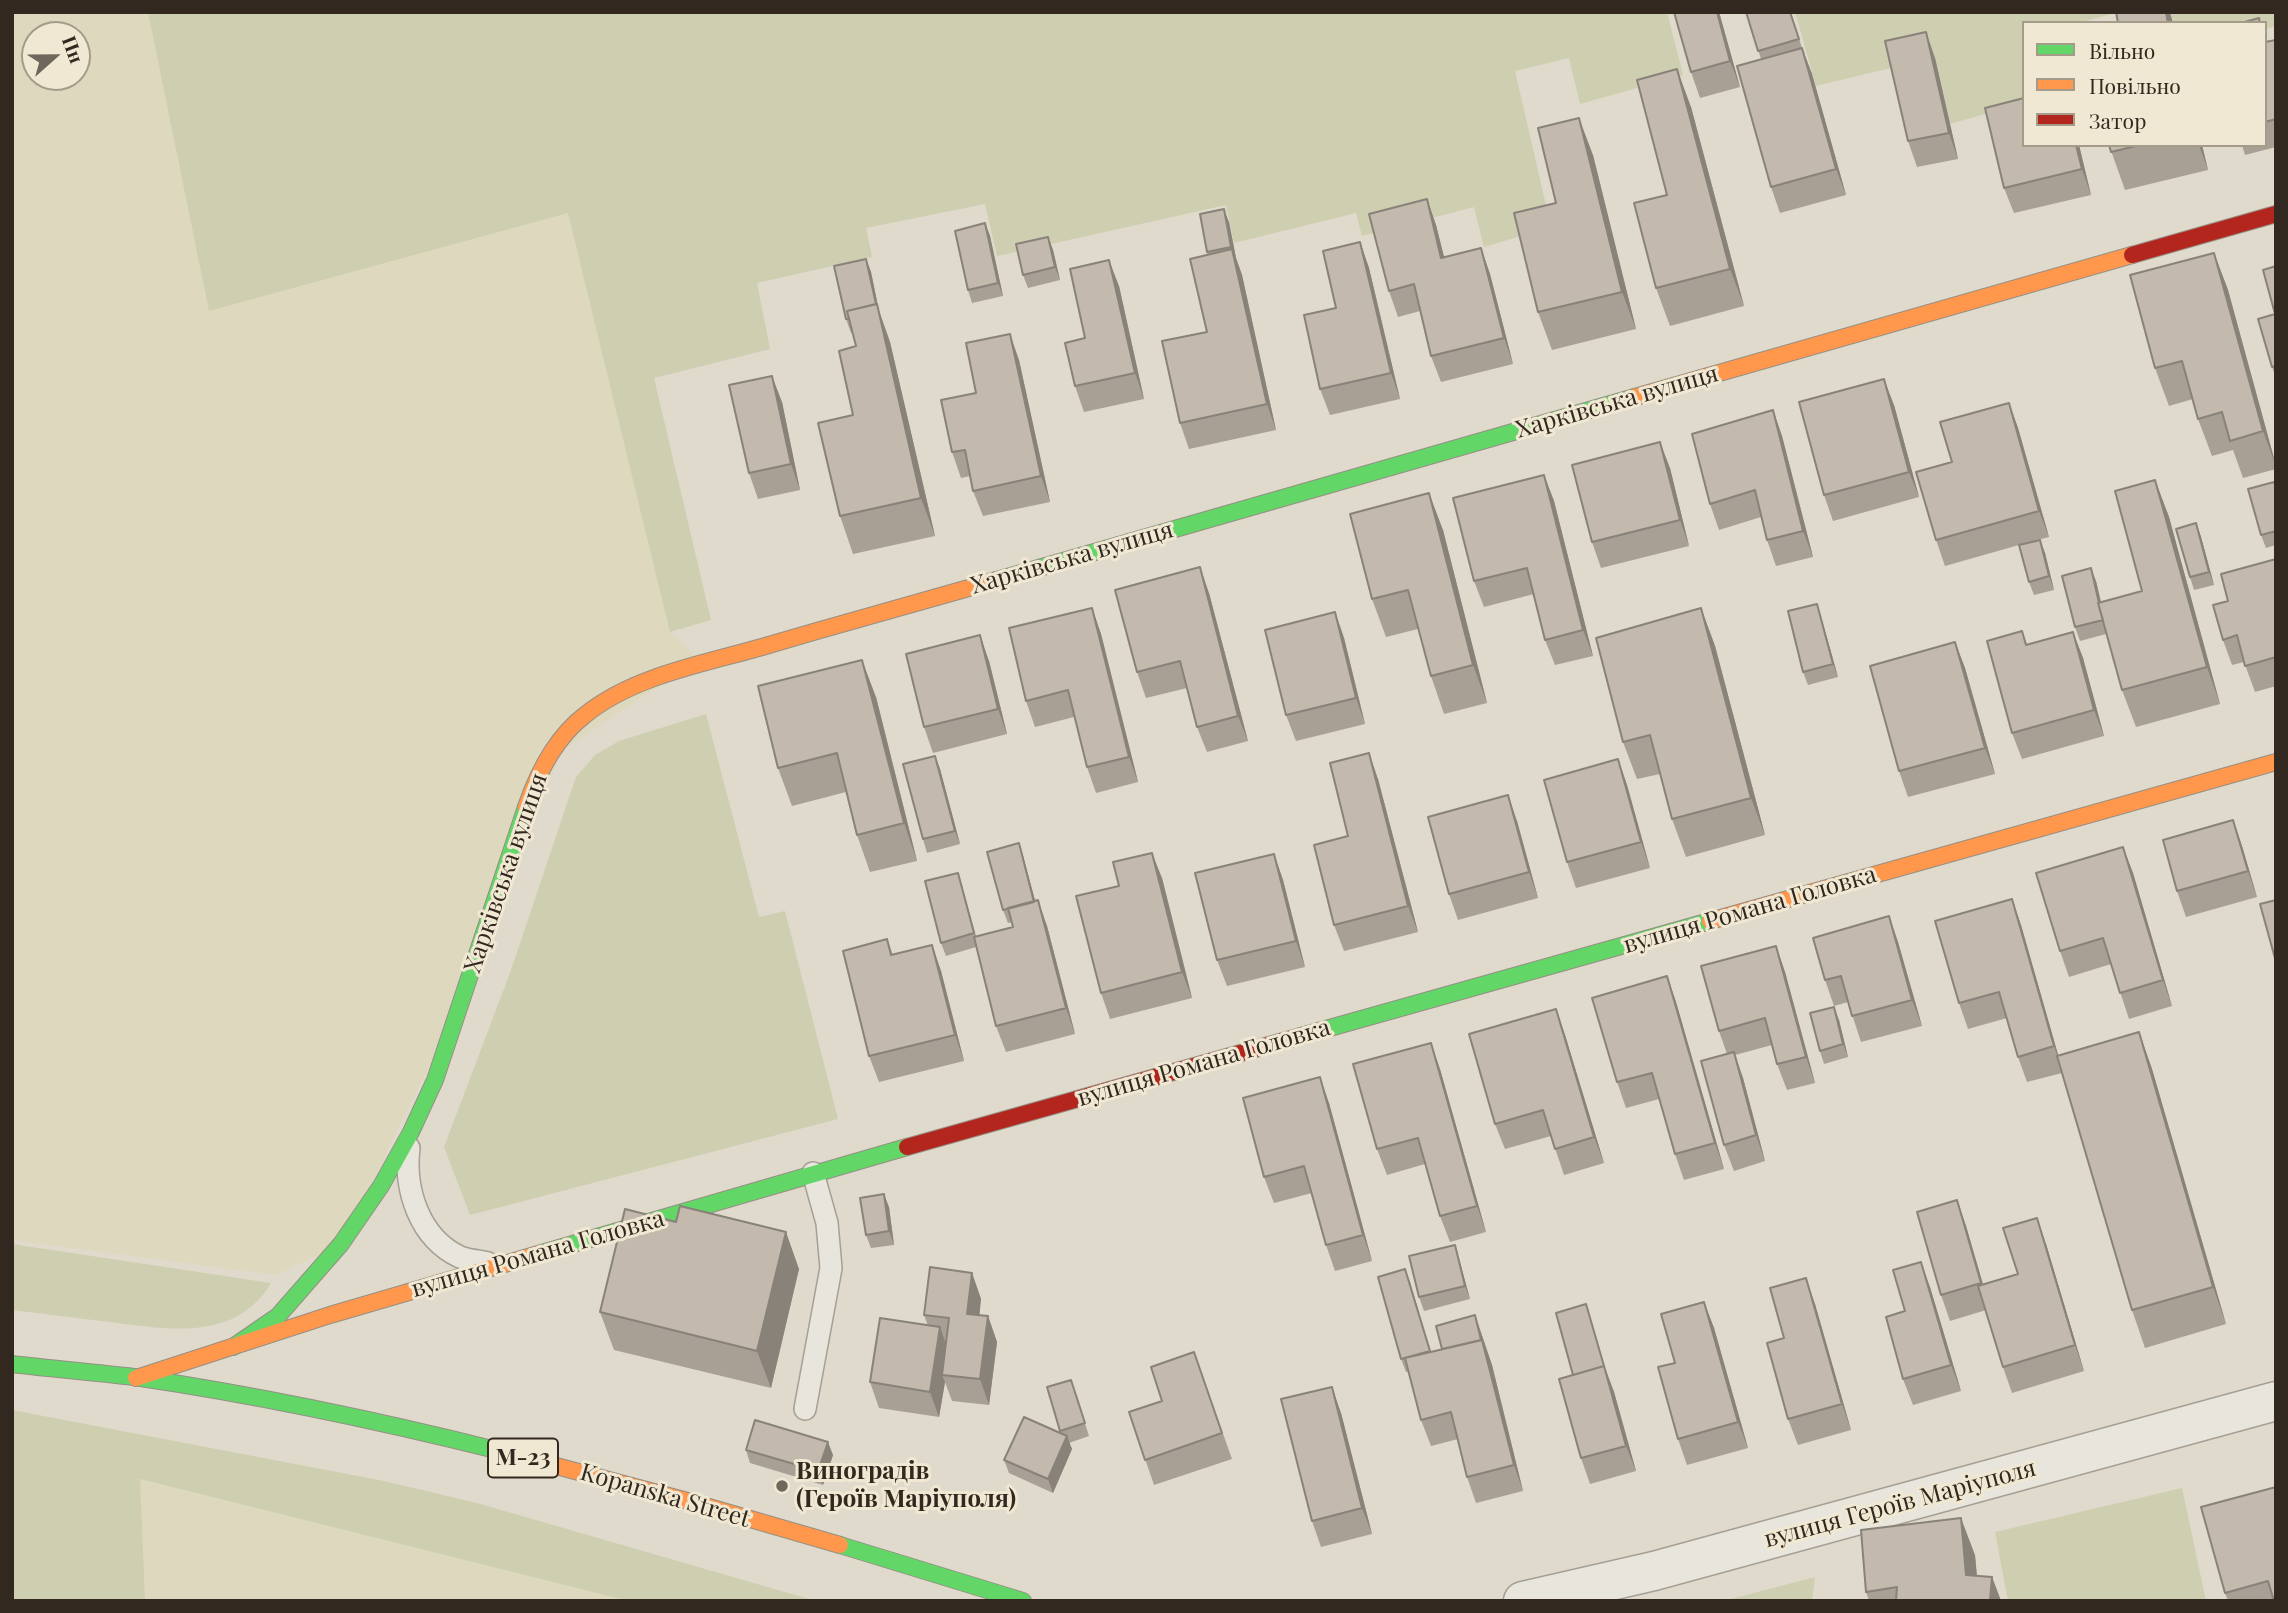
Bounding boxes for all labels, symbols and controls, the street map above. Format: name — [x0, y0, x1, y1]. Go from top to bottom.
north arrow — [21, 21, 91, 91]
legend — [2022, 21, 2267, 147]
text: Пн — [57, 32, 91, 67]
text: Вільно — [2089, 36, 2155, 64]
text: Повільно — [2089, 71, 2181, 99]
text: Затор — [2089, 106, 2146, 134]
street label: Харківська вулиця — [1512, 359, 1722, 445]
street label: Харківська вулиця — [967, 515, 1177, 601]
street label: Харківська вулиця — [458, 769, 554, 977]
street label: вулиця Романа Головка — [1620, 860, 1880, 960]
street label: вулиця Романа Головка — [1074, 1013, 1334, 1113]
street label: вулиця Романа Головка — [408, 1204, 668, 1304]
road number: М-23 — [488, 1438, 558, 1478]
street label: вулиця Героїв Маріуполя — [1761, 1454, 2039, 1554]
street label: Kopanska Street — [577, 1458, 753, 1534]
place label: Виноградів (Героїв Маріуполя) — [796, 1458, 1016, 1514]
marker: Виноградів (Героїв Маріуполя) — [774, 1478, 790, 1494]

